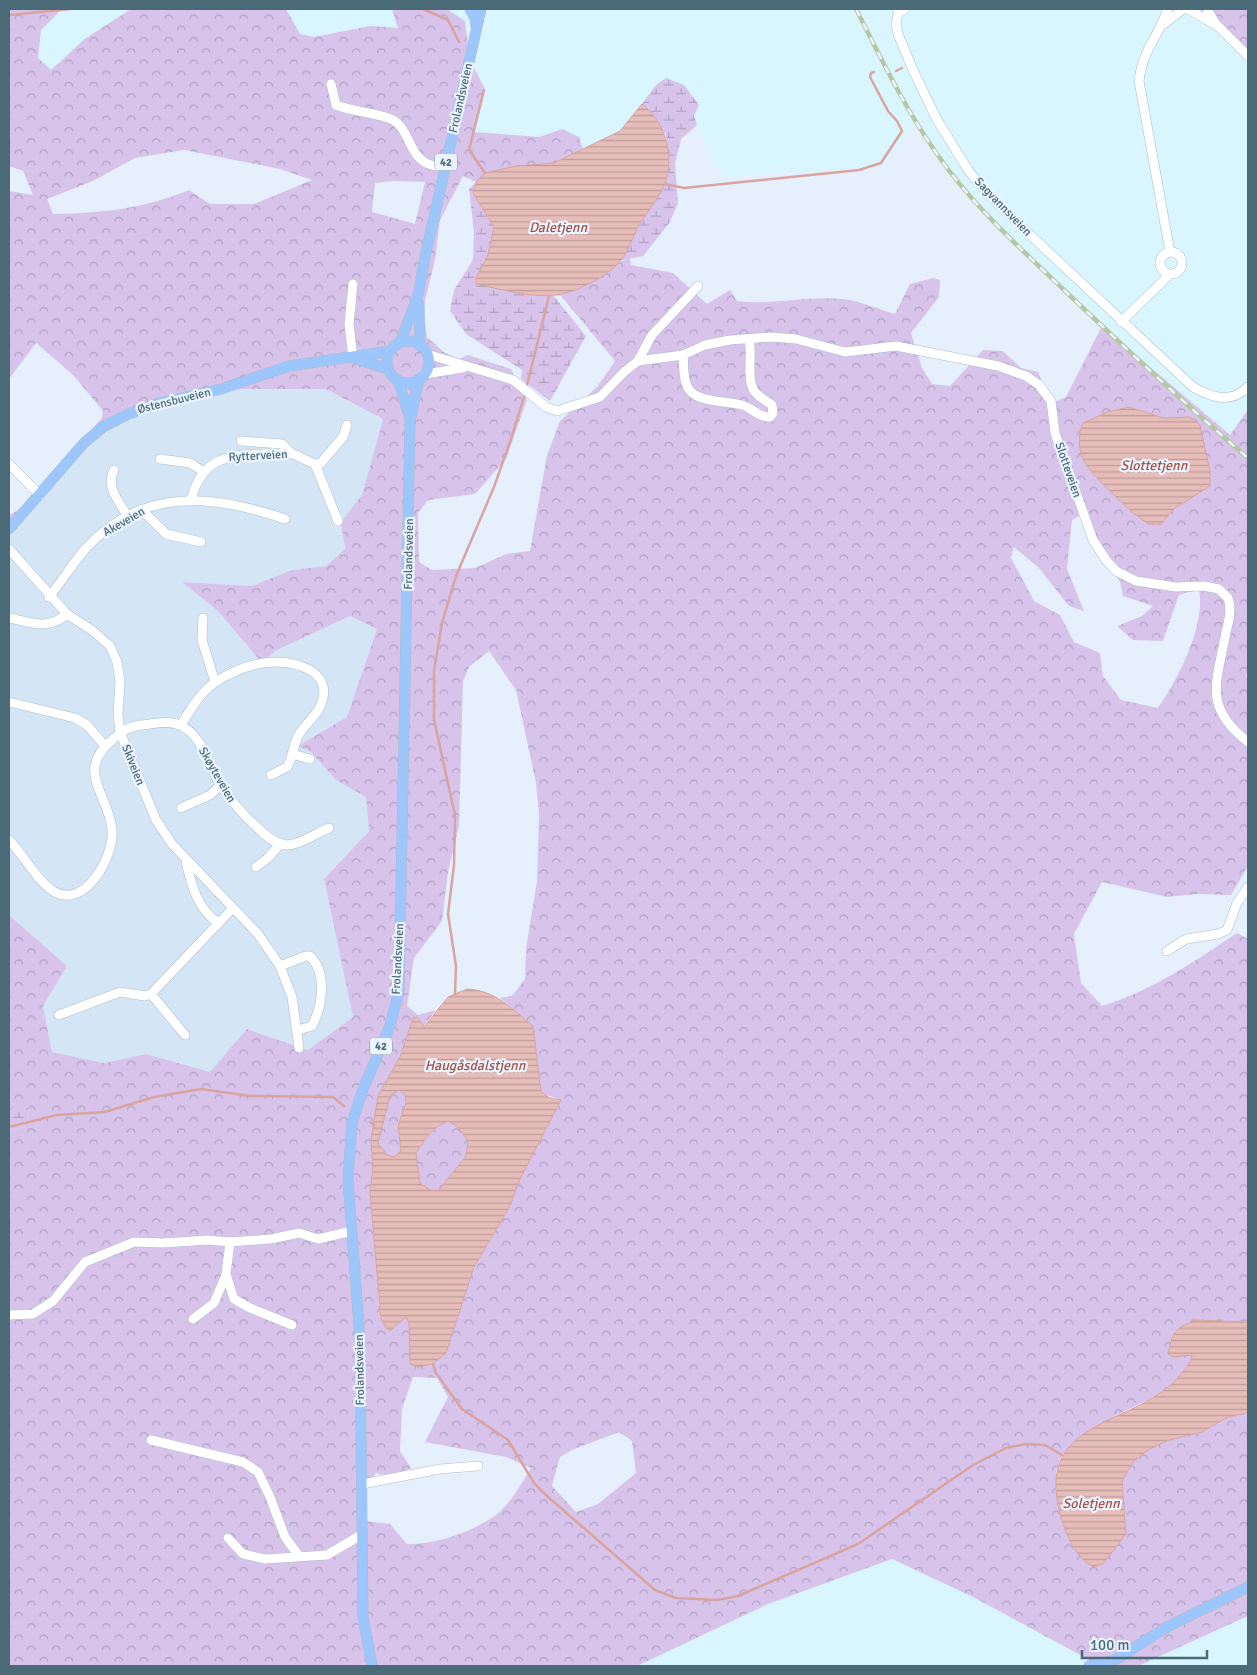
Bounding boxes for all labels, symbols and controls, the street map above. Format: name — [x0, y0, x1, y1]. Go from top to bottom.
street label: Frolandsveien — [446, 62, 476, 134]
road number: 42 — [435, 154, 457, 170]
street label: Sagvannsveien — [971, 174, 1035, 240]
water label: Daletjenn — [529, 219, 587, 236]
street label: Østensbuveien — [136, 385, 212, 417]
street label: Slotteveien — [1052, 440, 1084, 500]
street label: Rytterveien — [228, 447, 288, 465]
water label: Slottetjenn — [1121, 457, 1188, 474]
street label: Akeveien — [100, 504, 148, 540]
street label: Frolandsveien — [401, 518, 417, 590]
street label: Skiveien — [118, 742, 148, 788]
street label: Skøyteveien — [195, 745, 239, 805]
street label: Frolandsveien — [389, 923, 407, 995]
road number: 42 — [370, 1038, 392, 1054]
water label: Haugåsdalstjenn — [425, 1057, 526, 1074]
street label: Frolandsveien — [352, 1334, 368, 1406]
water label: Soletjenn — [1062, 1495, 1120, 1512]
scale bar — [1082, 1628, 1207, 1660]
text: 100 m — [1090, 1636, 1130, 1654]

